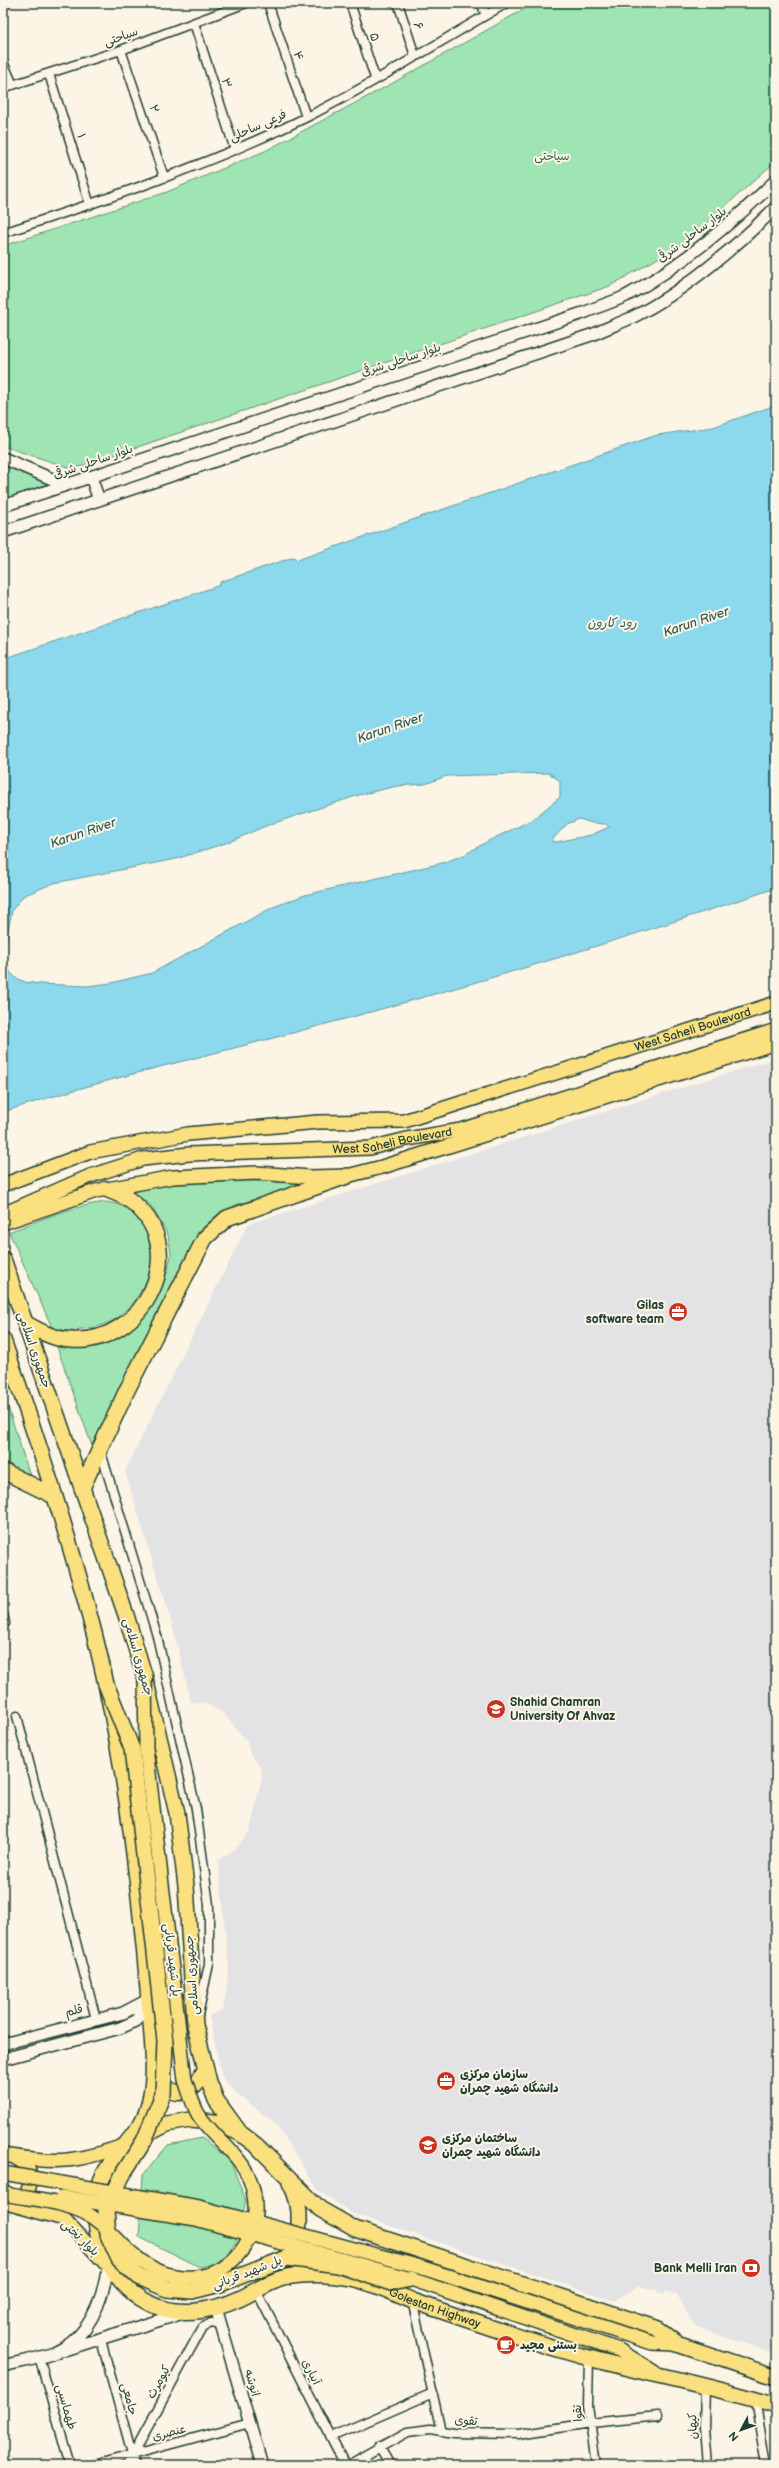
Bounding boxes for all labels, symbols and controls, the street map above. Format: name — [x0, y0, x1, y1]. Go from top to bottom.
street label: ۶ — [410, 20, 426, 32]
street label: سیاحتی — [102, 24, 140, 50]
street label: ۵ — [366, 31, 382, 43]
street label: ۴ — [289, 49, 307, 63]
street label: ۳ — [217, 76, 235, 90]
street label: ۲ — [146, 103, 162, 115]
street label: فرعی ساحلی — [227, 107, 289, 145]
street label: ۱ — [73, 132, 89, 140]
park label: سیاحتی — [534, 149, 570, 164]
street label: بلوار ساحلی شرقی — [654, 204, 730, 266]
street label: بلوار ساحلی شرقی — [359, 340, 443, 380]
street label: بلوار ساحلی شرقی — [51, 441, 135, 483]
water label: Karun River — [661, 603, 732, 641]
water label: رود کارون — [587, 615, 637, 631]
water label: Karun River — [355, 709, 426, 747]
water label: Karun River — [48, 814, 119, 852]
street label: West Saheli Boulevard — [632, 1004, 753, 1055]
street label: West Saheli Boulevard — [332, 1124, 453, 1157]
place label: Gilas software team — [586, 1298, 664, 1327]
office icon: Gilas software team — [667, 1301, 689, 1323]
street label: جمهوری اسلامی — [14, 1310, 54, 1390]
street label: جمهوری اسلامی — [120, 1616, 156, 1698]
place label: Shahid Chamran University Of Ahvaz — [510, 1695, 615, 1724]
school or university icon: Shahid Chamran University Of Ahvaz — [485, 1698, 507, 1720]
street label: پل شهید قربانی — [160, 1923, 184, 1997]
street label: جمهوری اسلامی — [182, 1935, 202, 2015]
street label: قلم — [63, 2002, 85, 2021]
place label: سازمان مرکزی دانشگاه شهید چمران — [460, 2067, 559, 2096]
office icon: سازمان مرکزی دانشگاه شهید چمران — [435, 2070, 457, 2092]
place label: ساختمان مرکزی دانشگاه شهید چمران — [442, 2131, 541, 2160]
school or university icon: ساختمان مرکزی دانشگاه شهید چمران — [417, 2134, 439, 2156]
street label: بلوار تختی — [58, 2216, 102, 2260]
street label: پل شهید قربانی — [210, 2253, 284, 2293]
bank icon: Bank Melli Iran — [740, 2257, 762, 2279]
place label: Bank Melli Iran — [654, 2261, 737, 2276]
street label: Golestan Highway — [387, 2284, 483, 2331]
cafe icon: بستنی مجید — [495, 2334, 517, 2356]
place label: بستنی مجید — [520, 2338, 577, 2353]
street label: آبیاری — [298, 2357, 324, 2388]
street label: کیومرث — [144, 2363, 174, 2401]
street label: انوشه — [241, 2368, 263, 2398]
street label: جامعی — [117, 2381, 141, 2417]
street label: طهماسبی — [52, 2383, 80, 2431]
street label: تقوا — [570, 2403, 586, 2422]
north arrow — [721, 2410, 761, 2450]
street label: تقوی — [454, 2413, 479, 2429]
street label: کیهان — [685, 2413, 701, 2439]
street label: عنصری — [151, 2421, 187, 2445]
text: N — [726, 2429, 741, 2444]

